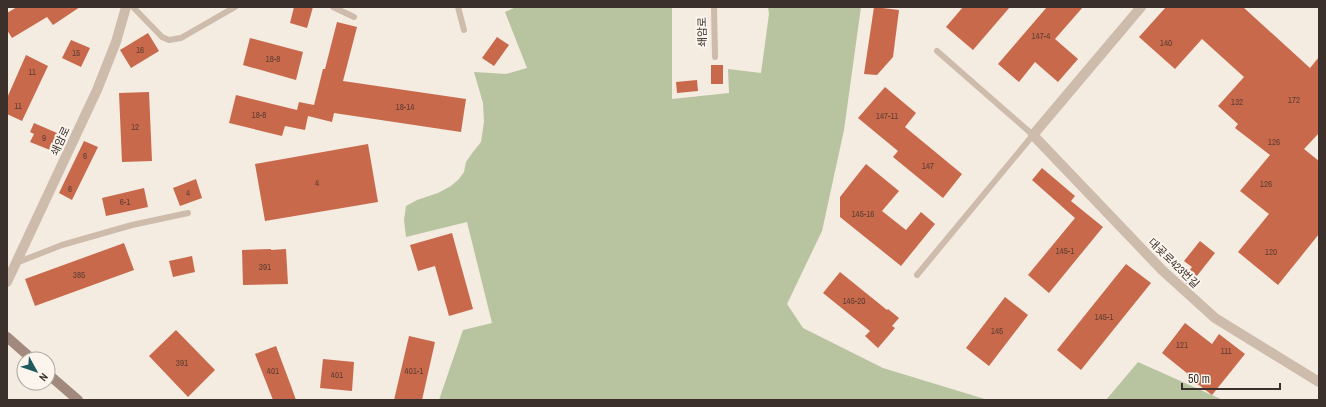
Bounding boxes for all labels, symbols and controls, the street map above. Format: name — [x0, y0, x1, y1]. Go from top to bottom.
street label: 쇄암로 — [695, 17, 709, 47]
house number: 147-4 — [1032, 30, 1050, 42]
house number: 140 — [1160, 37, 1172, 49]
house number: 16 — [136, 44, 144, 56]
house number: 15 — [72, 47, 80, 59]
house number: 18-8 — [266, 53, 280, 65]
house number: 11 — [28, 66, 36, 78]
house number: 172 — [1288, 94, 1300, 106]
house number: 132 — [1231, 96, 1243, 108]
house number: 11 — [14, 100, 22, 112]
house number: 18-14 — [396, 101, 414, 113]
house number: 18-8 — [252, 109, 266, 121]
house number: 147-11 — [876, 110, 898, 122]
house number: 12 — [131, 121, 139, 133]
street label: 쇄암로 — [47, 124, 73, 158]
house number: 9 — [42, 132, 46, 144]
house number: 126 — [1268, 136, 1280, 148]
house number: 6 — [83, 150, 87, 162]
house number: 147 — [922, 160, 934, 172]
house number: 4 — [315, 177, 319, 189]
house number: 126 — [1260, 178, 1272, 190]
house number: 6 — [68, 183, 72, 195]
house number: 4 — [186, 187, 190, 199]
house number: 6-1 — [120, 196, 130, 208]
house number: 145-16 — [852, 208, 874, 220]
street label: 대곶로423번길 — [1146, 235, 1202, 291]
house number: 145-1 — [1056, 245, 1074, 257]
house number: 120 — [1265, 246, 1277, 258]
house number: 391 — [259, 261, 271, 273]
house number: 385 — [73, 269, 85, 281]
house number: 145-20 — [843, 295, 865, 307]
house number: 145-1 — [1095, 311, 1113, 323]
house number: 145 — [991, 325, 1003, 337]
house number: 121 — [1176, 339, 1188, 351]
house number: 111 — [1220, 345, 1232, 357]
north arrow — [16, 351, 56, 391]
house number: 391 — [176, 357, 188, 369]
house number: 401 — [267, 365, 279, 377]
house number: 401-1 — [405, 365, 423, 377]
scale bar — [1182, 365, 1280, 391]
house number: 401 — [331, 369, 343, 381]
text: N — [36, 370, 51, 384]
text: 50 m — [1188, 371, 1210, 387]

